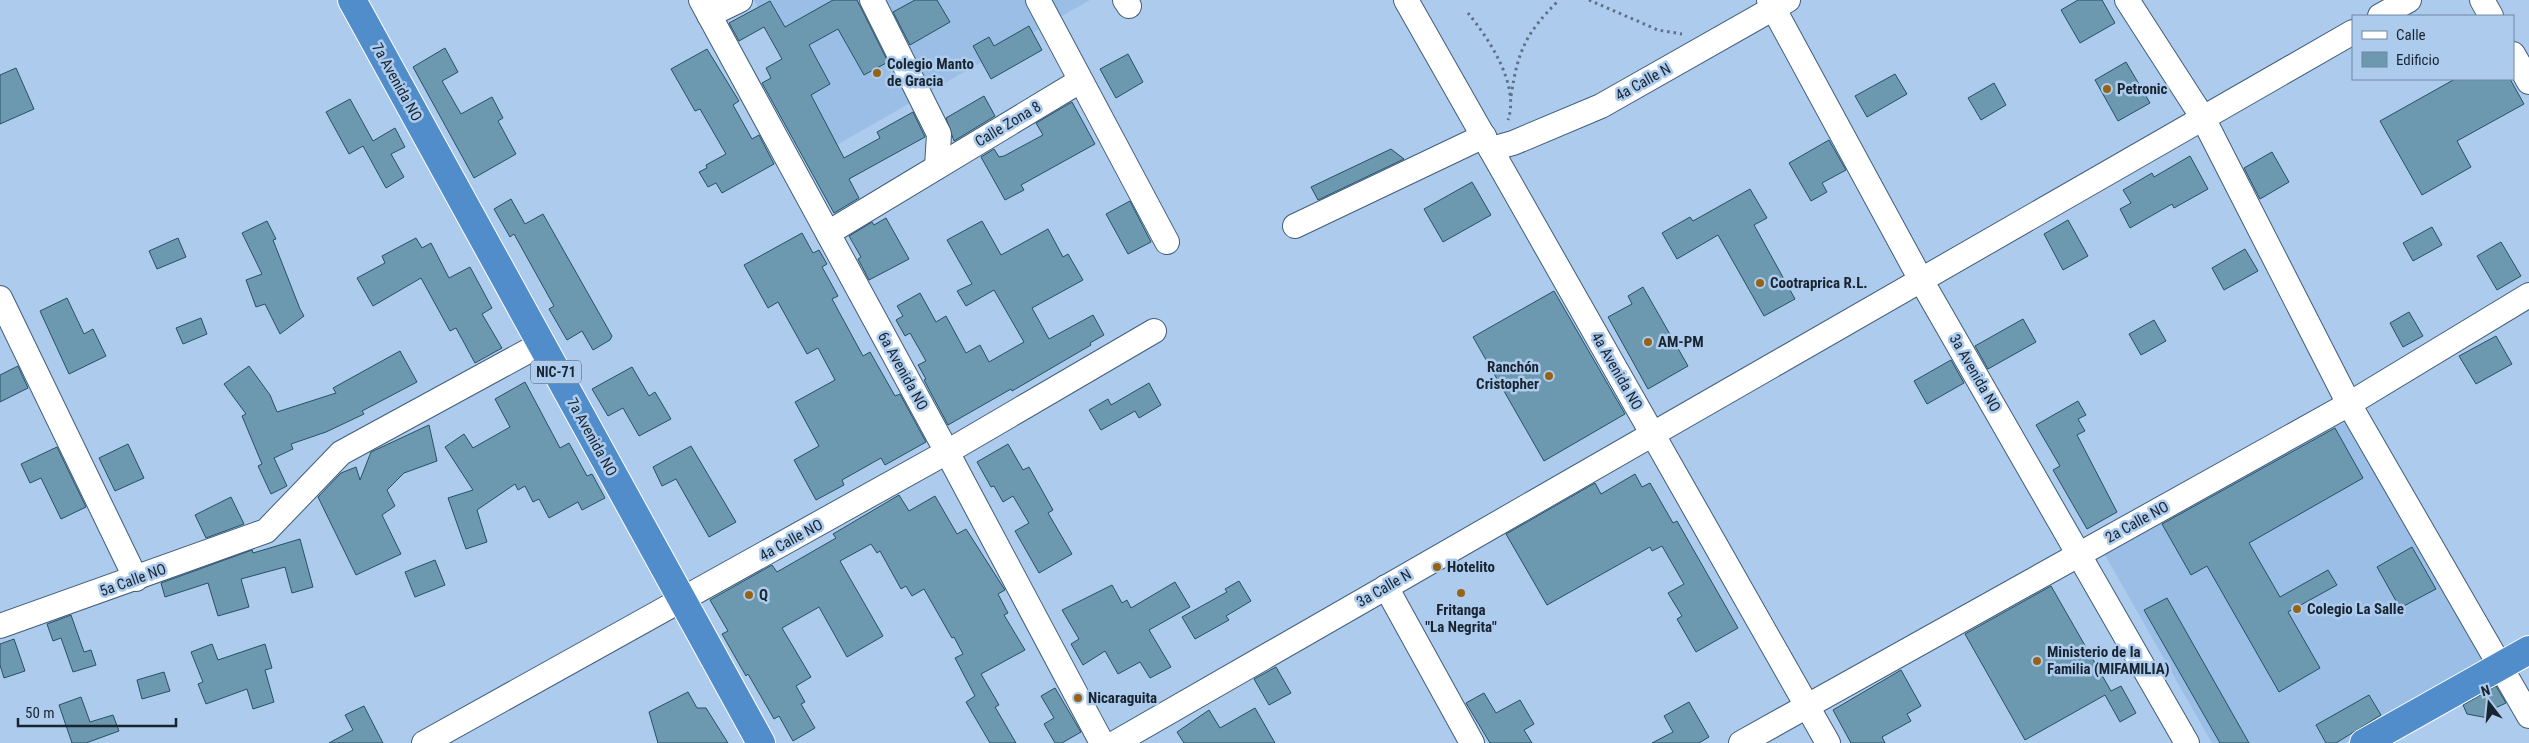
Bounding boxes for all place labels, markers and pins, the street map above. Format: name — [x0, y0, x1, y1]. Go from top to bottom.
place label: Colegio Manto de Gracia — [887, 55, 974, 90]
marker: Colegio Manto de Gracia — [871, 67, 883, 79]
place label: Petronic — [2117, 80, 2168, 98]
marker: Petronic — [2101, 83, 2113, 95]
place label: Cootraprica R.L. — [1770, 274, 1868, 292]
marker: Cootraprica R.L. — [1754, 277, 1766, 289]
place label: AM-PM — [1658, 333, 1704, 351]
marker: AM-PM — [1642, 336, 1654, 348]
place label: Ranchón Cristopher — [1476, 358, 1539, 393]
marker: Ranchón Cristopher — [1543, 370, 1555, 382]
place label: Hotelito — [1447, 558, 1495, 576]
marker: Hotelito — [1431, 561, 1443, 573]
place label: Q — [759, 586, 768, 604]
marker: Fritanga "La Negrita" — [1455, 587, 1467, 599]
marker: Q — [743, 589, 755, 601]
place label: Colegio La Salle — [2307, 600, 2404, 618]
place label: Fritanga "La Negrita" — [1425, 601, 1497, 636]
marker: Colegio La Salle — [2291, 603, 2303, 615]
place label: Ministerio de la Familia (MIFAMILIA) — [2047, 643, 2170, 678]
marker: Ministerio de la Familia (MIFAMILIA) — [2031, 655, 2043, 667]
place label: Nicaraguita — [1088, 689, 1157, 707]
marker: Nicaraguita — [1072, 692, 1084, 704]

